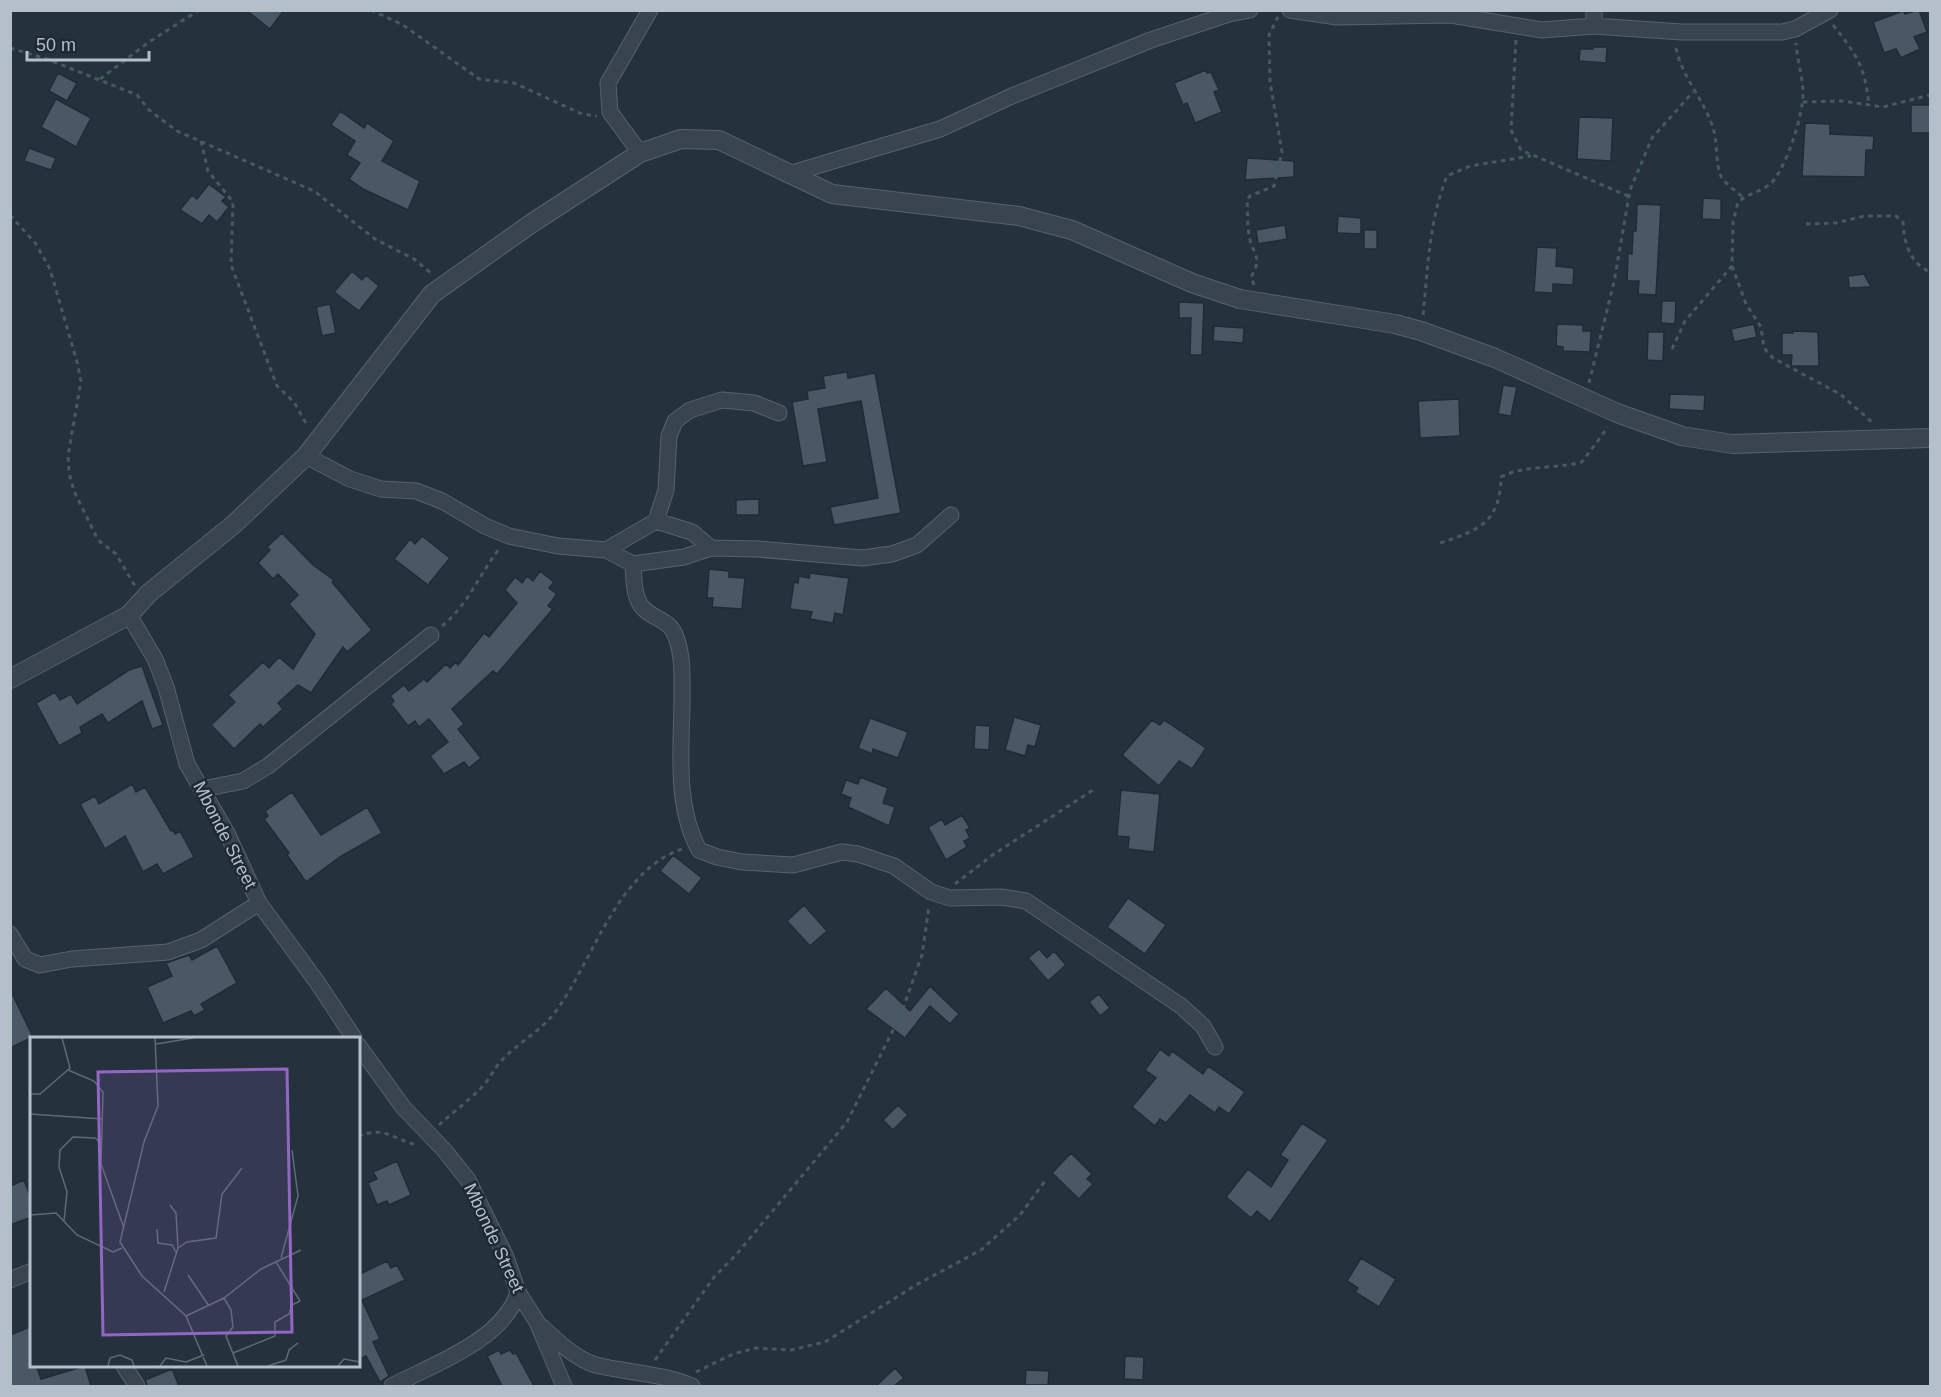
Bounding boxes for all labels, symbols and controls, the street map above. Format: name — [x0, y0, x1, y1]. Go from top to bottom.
scale bar — [27, 24, 148, 62]
text: 50 m — [36, 35, 76, 55]
street label: Mbonde Street — [189, 778, 261, 892]
inset map — [30, 1037, 360, 1367]
street label: Mbonde Street — [460, 1180, 528, 1296]

